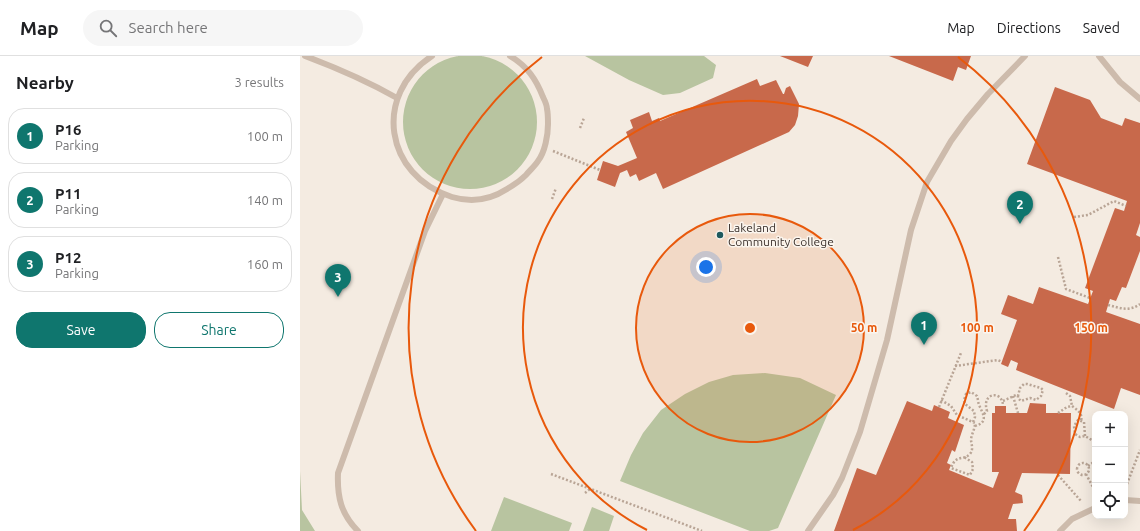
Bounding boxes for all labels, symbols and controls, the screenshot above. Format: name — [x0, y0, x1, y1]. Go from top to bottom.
search box — [83, 10, 363, 46]
text: Map — [20, 17, 59, 39]
icon: search — [97, 17, 119, 39]
text: Search here — [129, 19, 208, 36]
text: Map — [947, 20, 975, 36]
text: Directions — [997, 20, 1061, 36]
text: Saved — [1083, 20, 1120, 36]
text: Nearby — [16, 73, 74, 92]
text: 3 results — [234, 75, 284, 89]
text: P16 — [55, 121, 81, 138]
text: 1 — [26, 129, 34, 143]
text: 100 m — [247, 129, 283, 143]
text: Parking — [55, 138, 99, 152]
text: P11 — [55, 185, 81, 202]
pin: 2 — [1007, 191, 1033, 224]
text: 2 — [26, 193, 34, 207]
text: 140 m — [247, 193, 283, 207]
text: Parking — [55, 202, 99, 216]
place label: Lakeland Community College — [728, 221, 834, 248]
marker: Lakeland Community College — [715, 230, 725, 240]
text: P12 — [55, 249, 81, 266]
text: 3 — [26, 257, 34, 271]
text: 160 m — [247, 257, 283, 271]
your location — [696, 257, 716, 277]
pin: 3 — [325, 264, 351, 297]
text: Parking — [55, 266, 99, 280]
button: Save — [16, 312, 146, 348]
button: Share — [154, 312, 284, 348]
pin: 1 — [911, 312, 937, 345]
centre of rings — [743, 321, 757, 335]
text: 50 m — [851, 321, 877, 334]
text: 100 m — [960, 321, 994, 334]
text: 150 m — [1074, 321, 1108, 334]
map controls — [1092, 411, 1128, 519]
button: + — [1092, 411, 1128, 447]
button: − — [1092, 447, 1128, 483]
button: locate — [1092, 483, 1128, 519]

